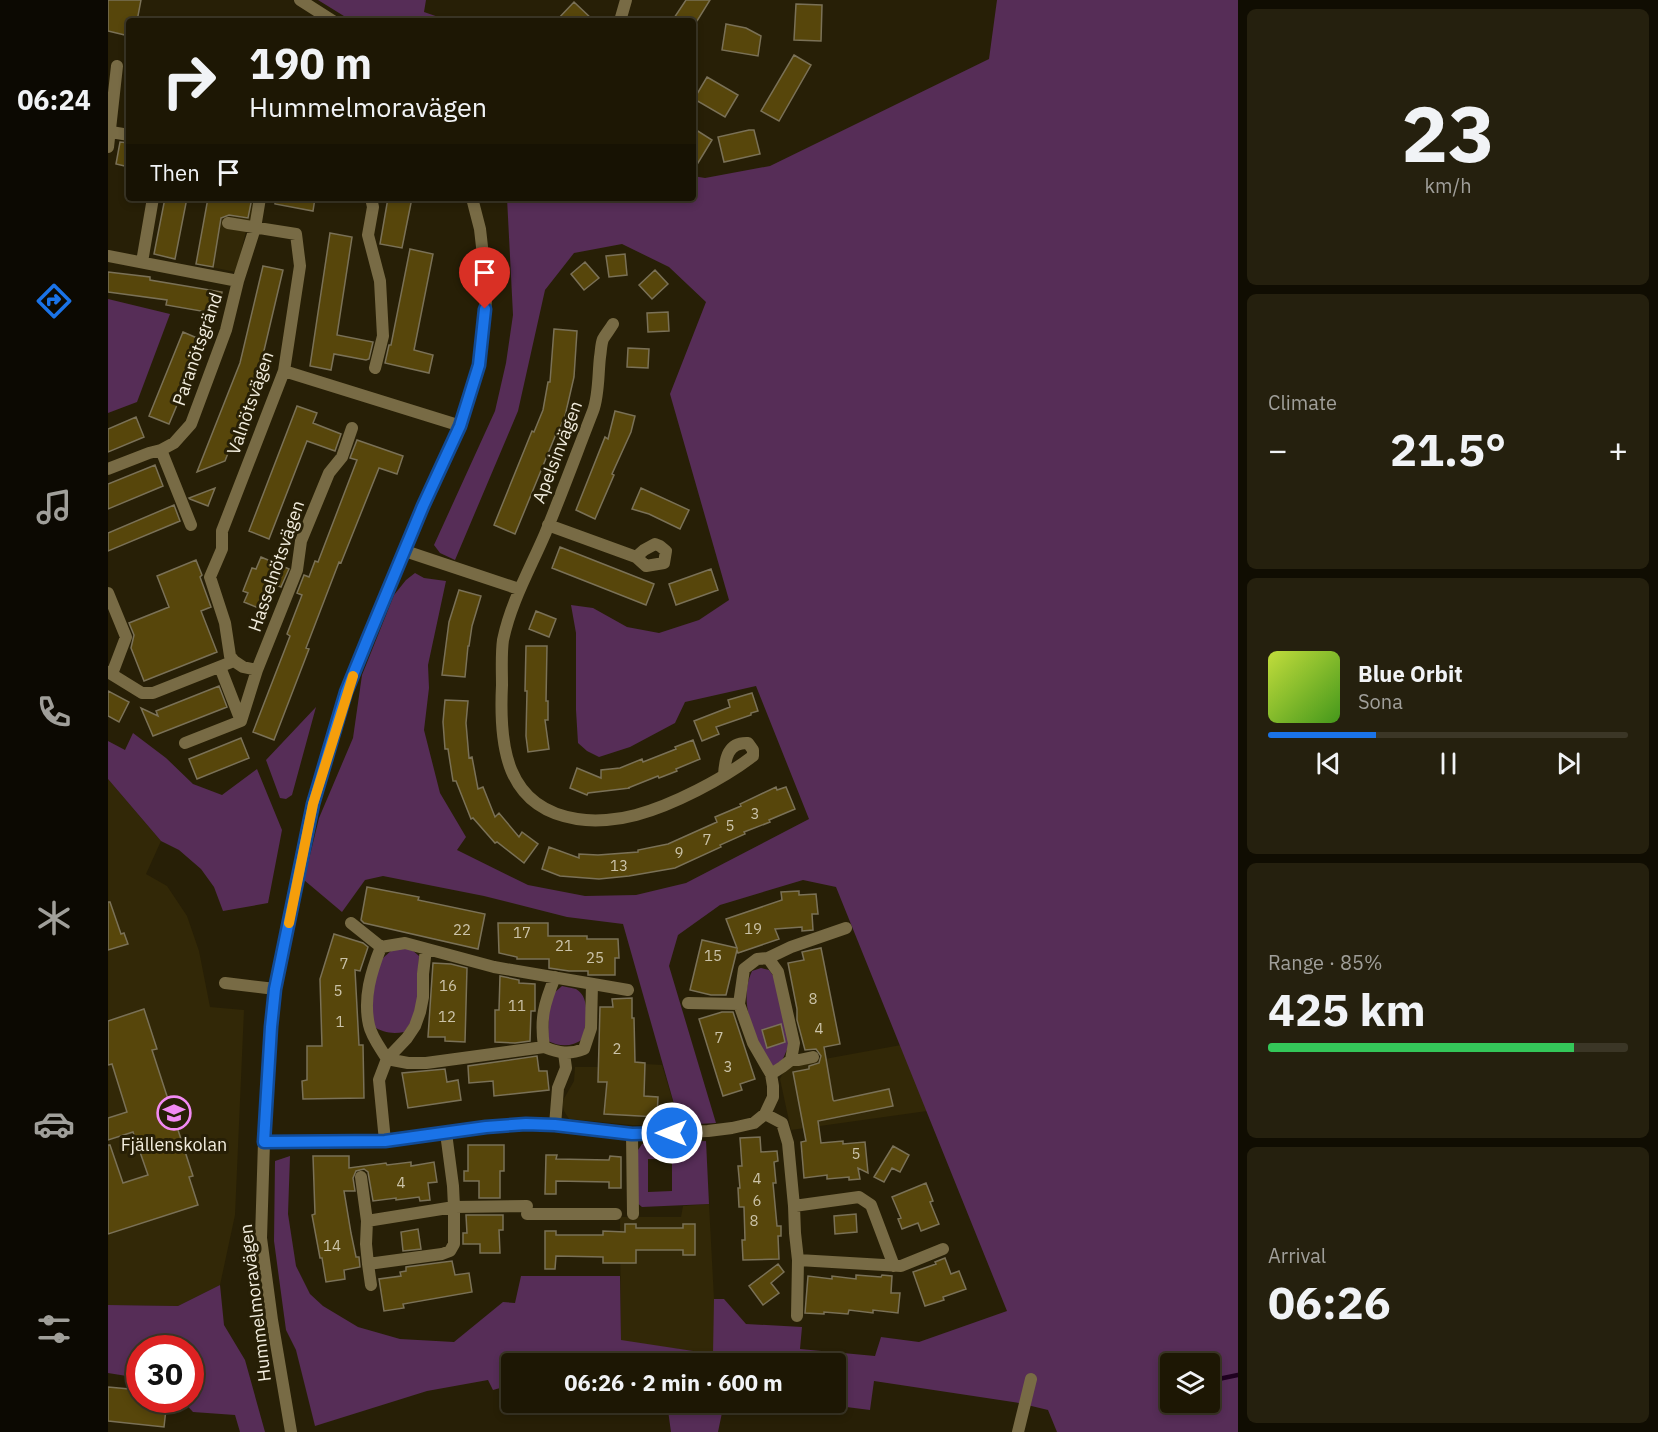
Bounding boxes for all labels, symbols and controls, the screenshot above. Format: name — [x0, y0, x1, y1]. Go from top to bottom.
text: 190 m — [249, 36, 372, 91]
icon: right — [150, 42, 228, 120]
text: 06:24 — [17, 82, 91, 117]
text: 23 — [1401, 82, 1495, 183]
text: Hummelmoravägen — [249, 89, 487, 124]
icon: arrive — [212, 156, 245, 189]
text: Then — [150, 158, 200, 187]
text: km/h — [1424, 172, 1472, 199]
pin — [459, 247, 510, 309]
icon: arrive — [468, 256, 501, 289]
icon: directions — [33, 280, 75, 322]
street label: Paranötsgränd — [167, 289, 227, 409]
street label: Valnötsvägen — [222, 348, 278, 458]
text: Climate — [1268, 389, 1337, 416]
street label: Apelsinvägen — [527, 398, 587, 506]
text: 21.5° — [1390, 420, 1506, 478]
text: − — [1268, 428, 1288, 471]
text: + — [1608, 428, 1628, 471]
icon: music — [33, 486, 75, 528]
street label: Hasselnötsvägen — [243, 497, 309, 635]
text: Blue Orbit — [1358, 659, 1463, 688]
text: Sona — [1358, 688, 1403, 715]
icon: phone — [33, 691, 75, 733]
icon: previous — [1312, 747, 1345, 780]
icon: pause — [1432, 747, 1465, 780]
icon: next — [1552, 747, 1585, 780]
house number: 3 — [750, 804, 760, 823]
house number: 5 — [725, 816, 735, 835]
house number: 7 — [702, 830, 712, 849]
house number: 9 — [674, 843, 684, 862]
house number: 13 — [610, 856, 628, 875]
icon: climate — [33, 897, 75, 939]
house number: 19 — [744, 919, 762, 938]
house number: 22 — [453, 920, 471, 939]
house number: 17 — [513, 923, 531, 942]
house number: 21 — [555, 936, 573, 955]
house number: 15 — [704, 946, 722, 965]
house number: 25 — [586, 948, 604, 967]
text: Range · 85% — [1268, 949, 1383, 976]
house number: 7 — [339, 954, 349, 973]
house number: 16 — [439, 976, 457, 995]
text: 425 km — [1268, 980, 1426, 1038]
house number: 5 — [333, 981, 343, 1000]
house number: 8 — [808, 989, 818, 1008]
house number: 11 — [508, 996, 526, 1015]
house number: 12 — [438, 1007, 456, 1026]
house number: 1 — [335, 1012, 345, 1031]
house number: 4 — [814, 1019, 824, 1038]
house number: 7 — [714, 1028, 724, 1047]
house number: 2 — [612, 1039, 622, 1058]
house number: 3 — [723, 1057, 733, 1076]
school or university icon: Fjällenskolan — [156, 1095, 192, 1131]
position arrow — [640, 1101, 704, 1165]
icon: car — [33, 1103, 75, 1145]
place label: Fjällenskolan — [121, 1133, 227, 1156]
house number: 5 — [851, 1144, 861, 1163]
house number: 4 — [752, 1169, 762, 1188]
house number: 4 — [396, 1173, 406, 1192]
house number: 6 — [752, 1191, 762, 1210]
house number: 8 — [749, 1211, 759, 1230]
street label: Hummelmoravägen — [234, 1223, 276, 1383]
house number: 14 — [323, 1236, 341, 1255]
text: Arrival — [1268, 1242, 1326, 1269]
text: 06:26 — [1268, 1273, 1391, 1331]
icon: filters — [33, 1308, 75, 1350]
speed limit sign: 30 — [126, 1335, 204, 1413]
map controls — [1160, 1353, 1220, 1413]
button: layers — [1160, 1353, 1220, 1413]
text: 06:26 · 2 min · 600 m — [564, 1368, 783, 1397]

